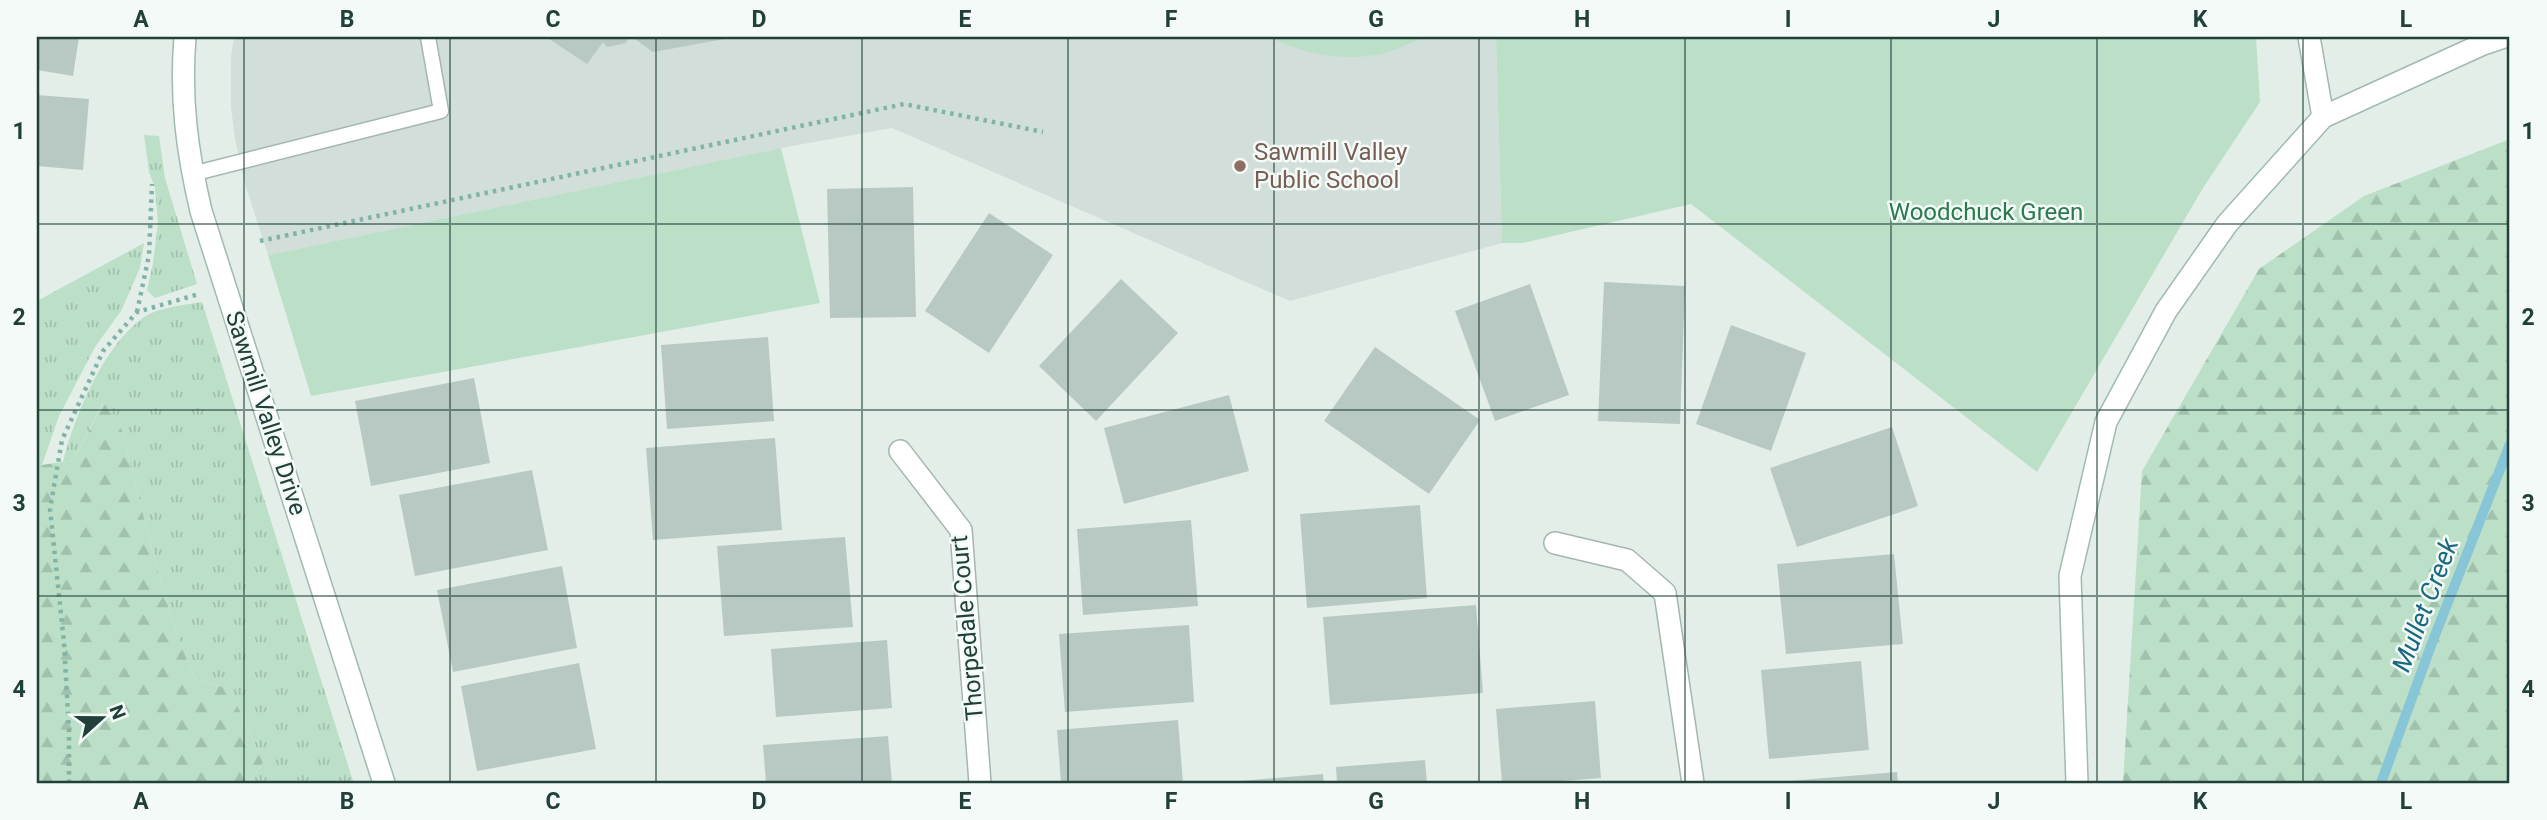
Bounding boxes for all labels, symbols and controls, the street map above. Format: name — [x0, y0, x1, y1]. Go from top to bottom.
text: A — [133, 6, 149, 33]
text: B — [340, 6, 354, 33]
text: C — [545, 6, 561, 33]
text: D — [752, 6, 766, 33]
text: E — [959, 6, 972, 33]
text: F — [1165, 6, 1178, 33]
text: G — [1368, 6, 1384, 33]
text: H — [1574, 6, 1590, 33]
text: I — [1785, 6, 1791, 33]
text: J — [1988, 6, 2000, 33]
text: K — [2193, 6, 2208, 33]
text: L — [2400, 6, 2412, 33]
text: 1 — [12, 118, 26, 145]
text: 1 — [2521, 118, 2535, 145]
place label: Sawmill Valley Public School — [1254, 138, 1408, 194]
marker: Sawmill Valley Public School — [1232, 158, 1248, 174]
park label: Woodchuck Green — [1889, 198, 2083, 226]
text: 2 — [12, 304, 26, 331]
text: 2 — [2521, 304, 2535, 331]
street label: Sawmill Valley Drive — [220, 307, 312, 519]
text: 3 — [12, 490, 26, 517]
text: 3 — [2521, 490, 2535, 517]
water label: Mullet Creek — [2386, 533, 2465, 676]
street label: Thorpedale Court — [945, 534, 989, 722]
text: 4 — [12, 676, 26, 703]
text: 4 — [2521, 676, 2535, 703]
north arrow — [66, 684, 136, 754]
text: N — [104, 702, 131, 722]
text: A — [133, 788, 149, 815]
text: B — [340, 788, 354, 815]
text: C — [545, 788, 561, 815]
text: D — [752, 788, 766, 815]
text: E — [959, 788, 972, 815]
text: F — [1165, 788, 1178, 815]
text: G — [1368, 788, 1384, 815]
text: H — [1574, 788, 1590, 815]
text: I — [1785, 788, 1791, 815]
text: J — [1988, 788, 2000, 815]
text: K — [2193, 788, 2208, 815]
text: L — [2400, 788, 2412, 815]

